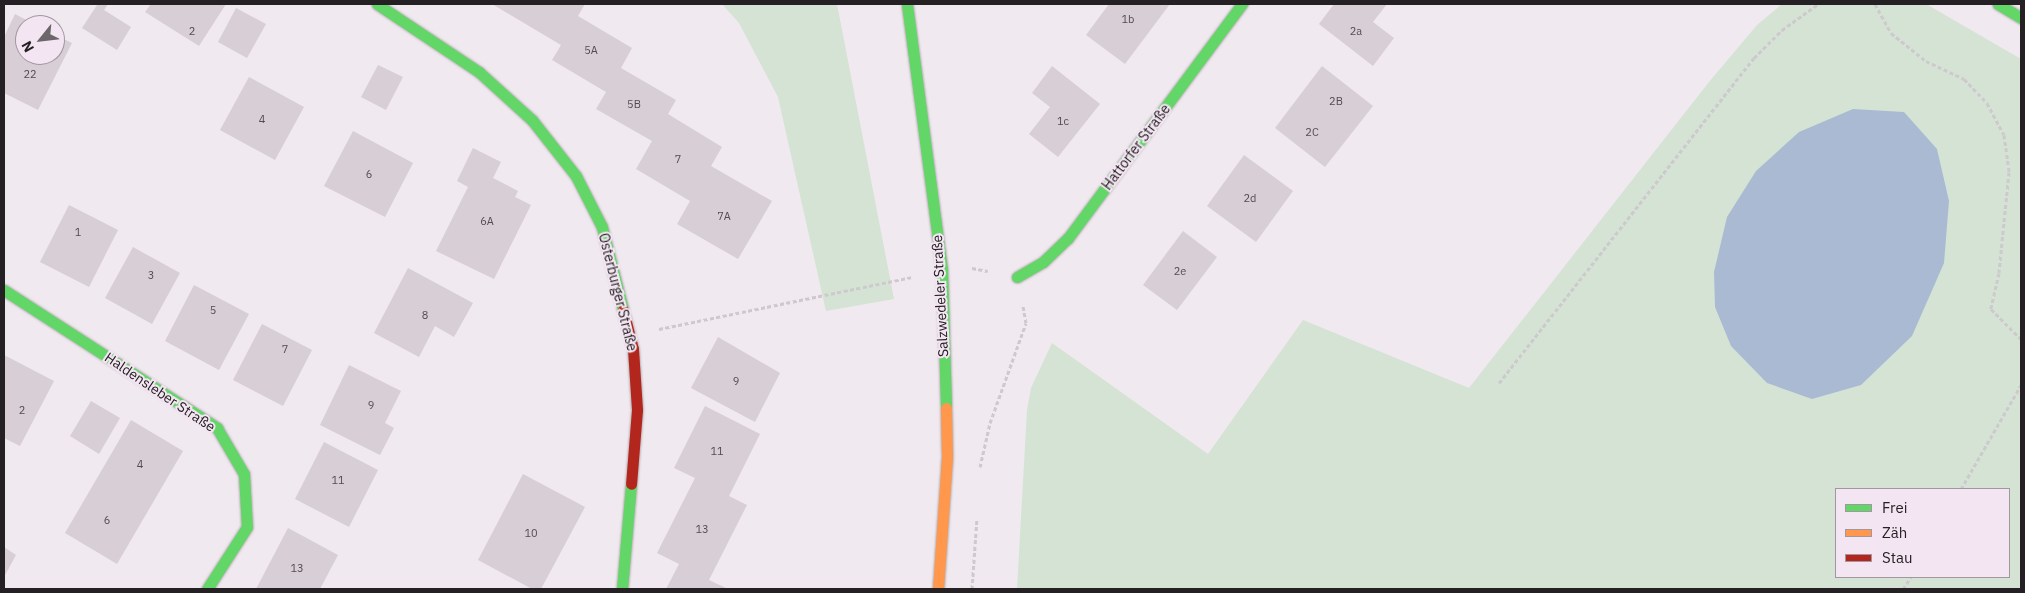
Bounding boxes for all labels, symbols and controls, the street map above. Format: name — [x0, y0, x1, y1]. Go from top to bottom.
house number: 1b — [1122, 12, 1134, 26]
north arrow — [15, 15, 65, 65]
house number: 2 — [189, 24, 195, 38]
house number: 2a — [1350, 24, 1362, 38]
text: N — [17, 38, 38, 56]
house number: 5A — [584, 43, 598, 57]
house number: 22 — [23, 67, 37, 81]
house number: 2B — [1329, 94, 1343, 108]
house number: 5B — [627, 97, 641, 111]
street label: Hattorfer Straße — [1098, 101, 1174, 193]
house number: 4 — [259, 112, 265, 126]
house number: 1c — [1057, 114, 1069, 128]
house number: 2C — [1305, 125, 1319, 139]
house number: 7 — [675, 152, 681, 166]
house number: 6 — [366, 167, 372, 181]
house number: 2d — [1244, 191, 1256, 205]
house number: 7A — [717, 209, 731, 223]
house number: 6A — [480, 214, 494, 228]
house number: 1 — [75, 225, 81, 239]
street label: Osterburger Straße — [595, 231, 641, 353]
street label: Salzwedeler Straße — [928, 235, 952, 357]
house number: 2e — [1174, 264, 1186, 278]
house number: 3 — [148, 268, 154, 282]
house number: 5 — [210, 303, 216, 317]
house number: 8 — [422, 308, 428, 322]
house number: 7 — [282, 342, 288, 356]
street label: Haldensleber Straße — [102, 349, 218, 435]
house number: 9 — [733, 374, 739, 388]
house number: 9 — [368, 398, 374, 412]
house number: 2 — [19, 403, 25, 417]
house number: 11 — [710, 444, 724, 458]
house number: 4 — [137, 457, 143, 471]
house number: 11 — [331, 473, 345, 487]
legend — [1835, 488, 2010, 578]
text: Frei — [1882, 498, 1908, 517]
house number: 6 — [104, 513, 110, 527]
house number: 13 — [695, 522, 709, 536]
text: Zäh — [1882, 523, 1907, 542]
house number: 10 — [524, 526, 538, 540]
text: Stau — [1882, 548, 1913, 567]
house number: 13 — [290, 561, 304, 575]

